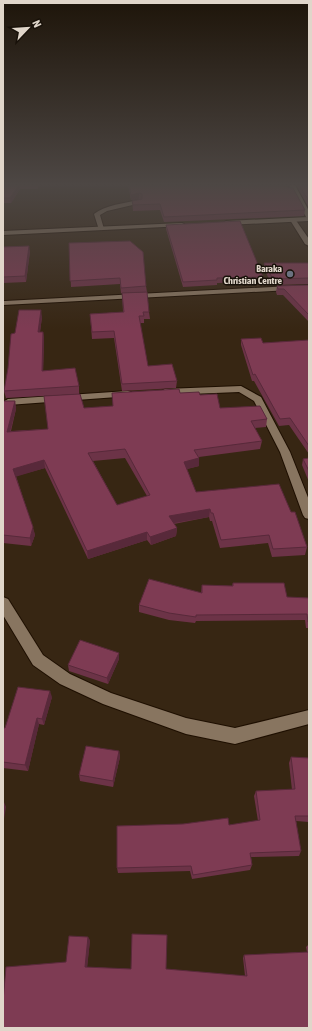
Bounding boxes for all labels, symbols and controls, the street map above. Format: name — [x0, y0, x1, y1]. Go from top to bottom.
north arrow — [8, 8, 48, 48]
text: N — [30, 18, 44, 29]
place label: Baraka Christian Centre — [224, 263, 282, 286]
marker: Baraka Christian Centre — [285, 269, 295, 279]

